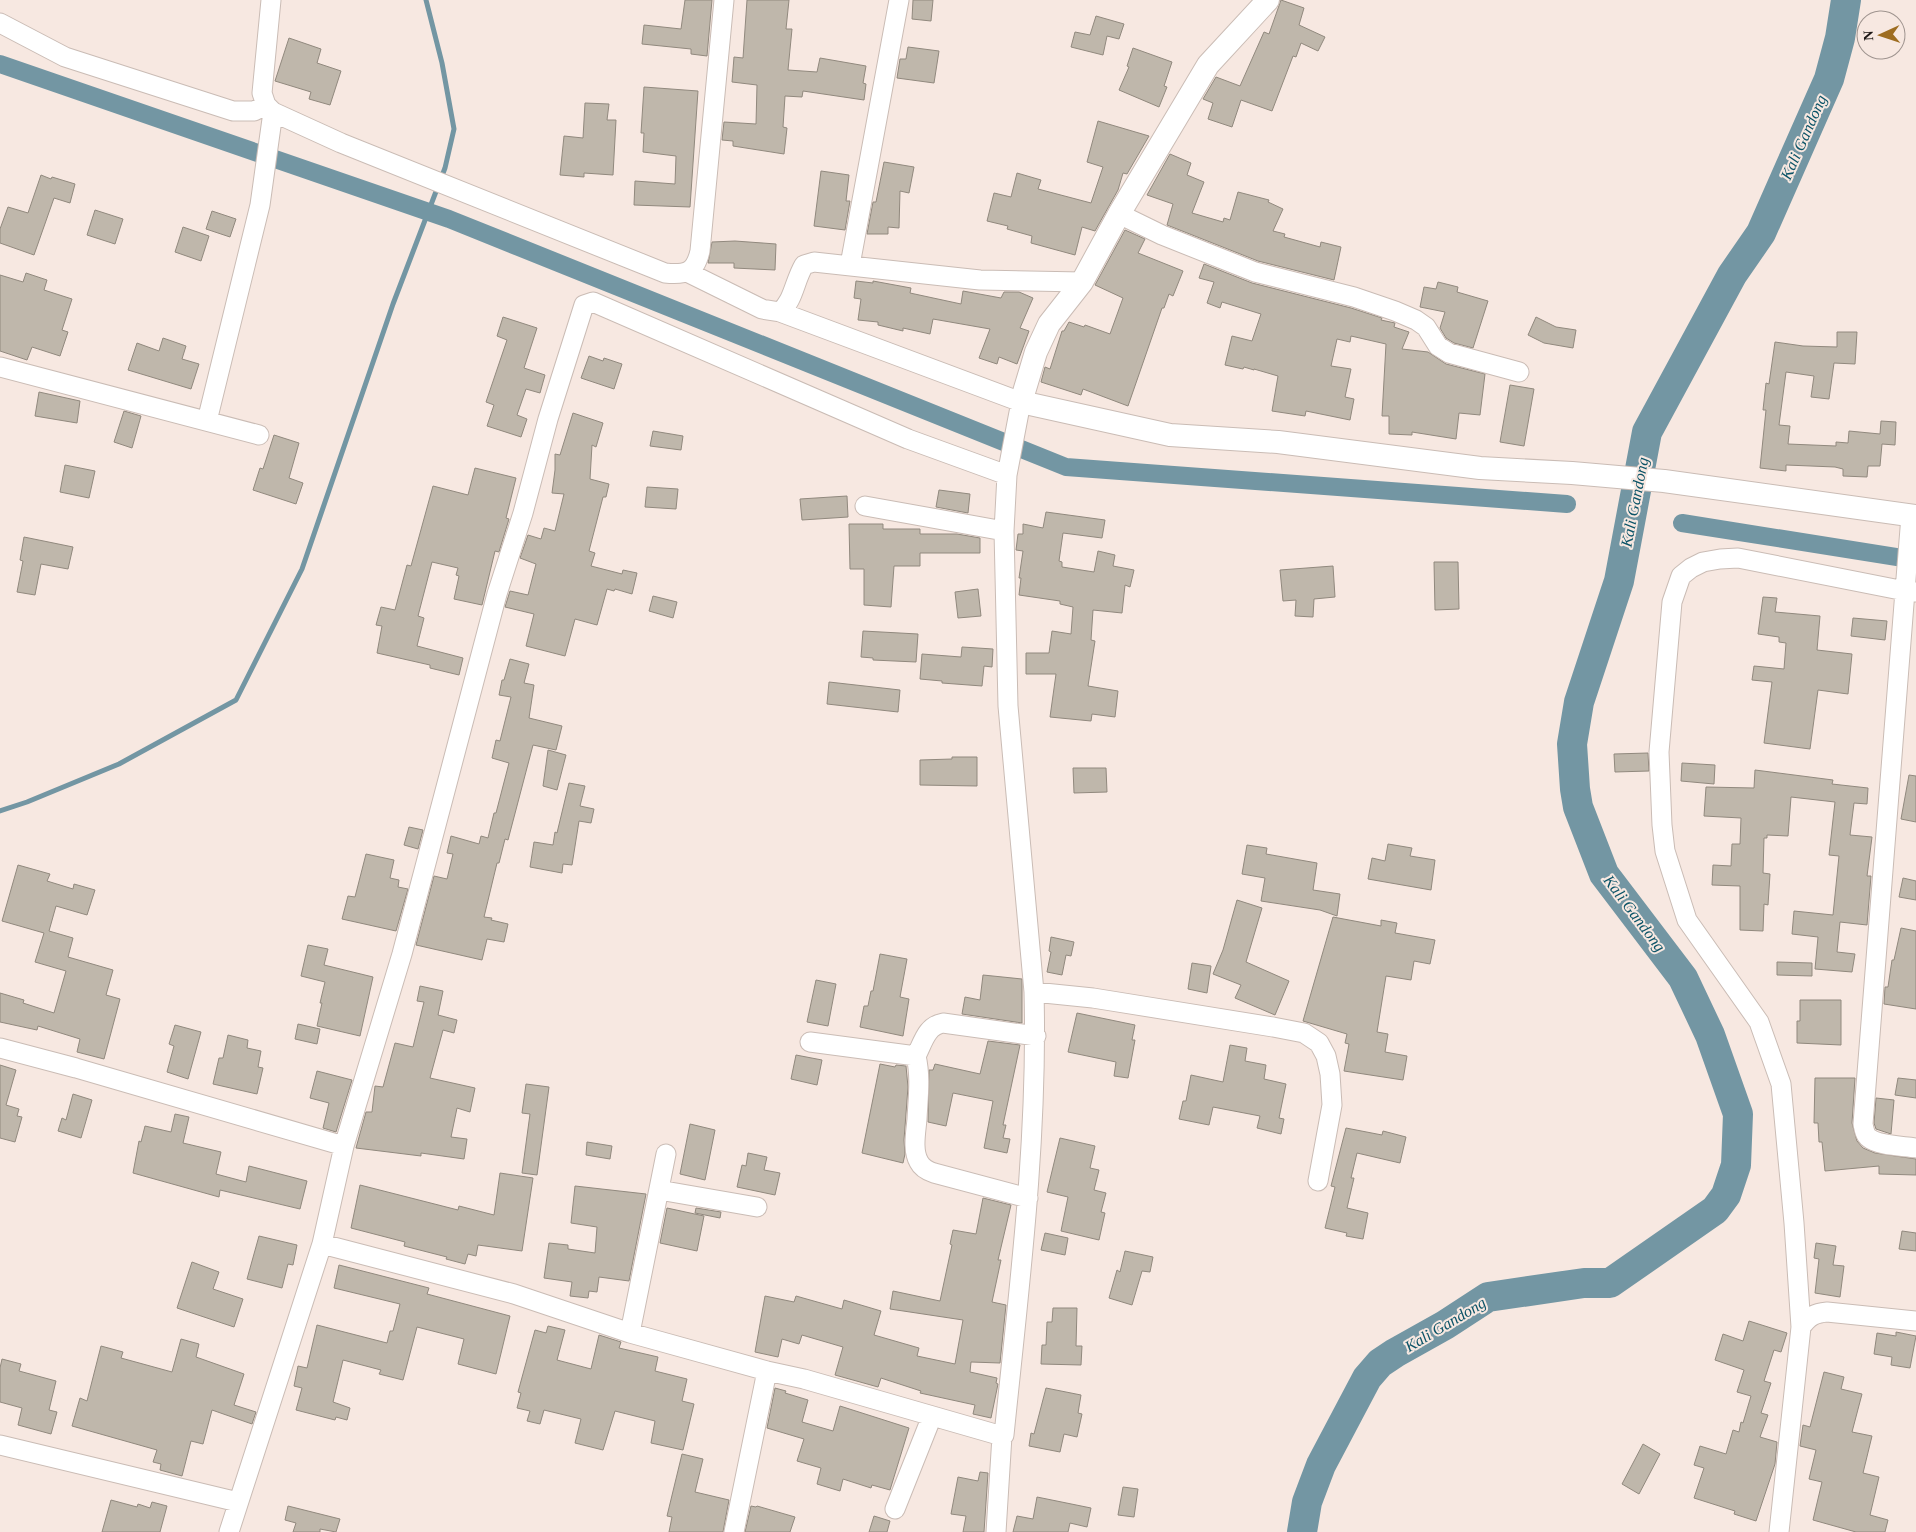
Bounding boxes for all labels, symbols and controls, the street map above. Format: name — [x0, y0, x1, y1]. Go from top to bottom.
north arrow — [1856, 10, 1906, 60]
text: N — [1861, 30, 1876, 41]
water label: Kali Gandong — [1777, 92, 1831, 184]
water label: Kali Gandong — [1617, 456, 1653, 550]
water label: Kali Gandong — [1599, 871, 1669, 955]
water label: Kali Gandong — [1401, 1294, 1489, 1357]

